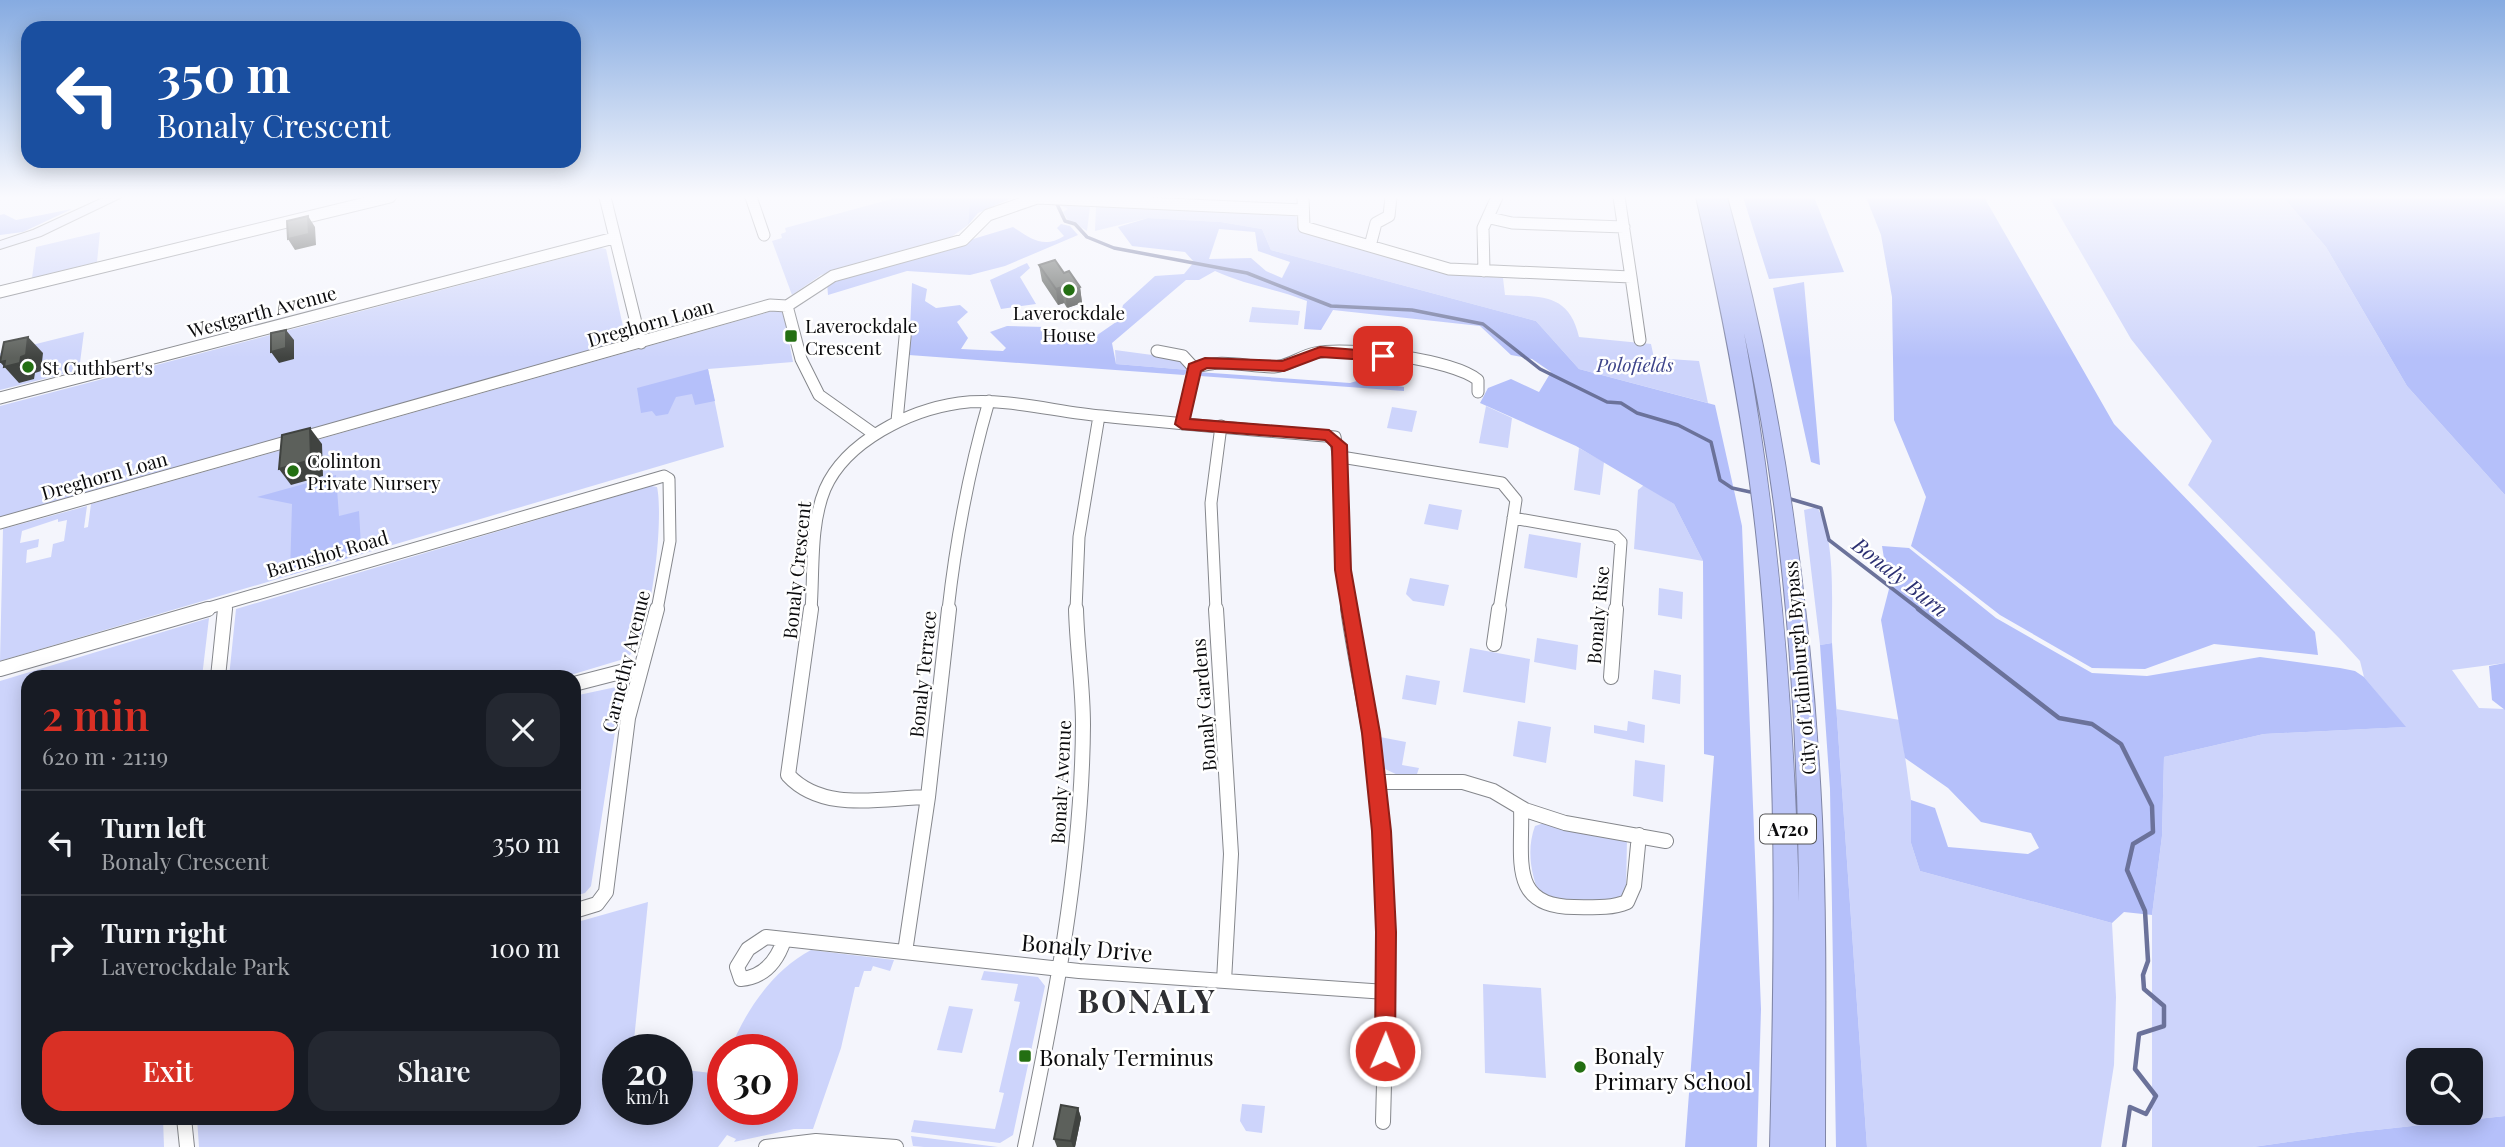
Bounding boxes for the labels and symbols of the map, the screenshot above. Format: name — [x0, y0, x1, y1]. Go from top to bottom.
street label: Westgarth Avenue — [184, 279, 339, 344]
marker: Laverockdale House — [1061, 282, 1077, 298]
street label: Dreghorn Loan — [584, 291, 717, 352]
place label: Laverockdale House — [1013, 299, 1125, 347]
place label: Laverockdale Crescent — [805, 312, 917, 360]
pin — [1353, 326, 1413, 386]
marker: Laverockdale Crescent — [783, 328, 799, 344]
park label: Polofields — [1596, 351, 1673, 377]
place label: St Cuthbert's — [42, 354, 153, 380]
marker: St Cuthbert's — [20, 359, 36, 375]
street label: Dreghorn Loan — [38, 444, 171, 505]
place label: Colinton Private Nursery — [307, 447, 441, 495]
marker: Colinton Private Nursery — [285, 463, 301, 479]
street label: Bonaly Crescent — [776, 500, 816, 640]
street label: Barnshot Road — [263, 523, 391, 583]
water label: Bonaly Burn — [1847, 529, 1955, 622]
street label: City of Edinburgh Bypass — [1777, 560, 1821, 776]
street label: Bonaly Rise — [1580, 565, 1614, 665]
street label: Carnethy Avenue — [595, 587, 655, 735]
street label: Bonaly Terrace — [902, 609, 942, 739]
street label: Bonaly Gardens — [1184, 637, 1222, 773]
street label: Bonaly Avenue — [1044, 719, 1076, 845]
road number: A720 — [1760, 814, 1816, 844]
street label: Bonaly Drive — [1020, 926, 1154, 968]
district label: BONALY — [1077, 978, 1217, 1021]
position arrow — [1348, 1014, 1422, 1088]
speed limit sign: 30 — [707, 1034, 798, 1125]
place label: Bonaly Primary School — [1594, 1039, 1752, 1096]
place label: Bonaly Terminus — [1039, 1041, 1214, 1072]
marker: Bonaly Terminus — [1017, 1048, 1033, 1064]
marker: Bonaly Primary School — [1572, 1059, 1588, 1075]

